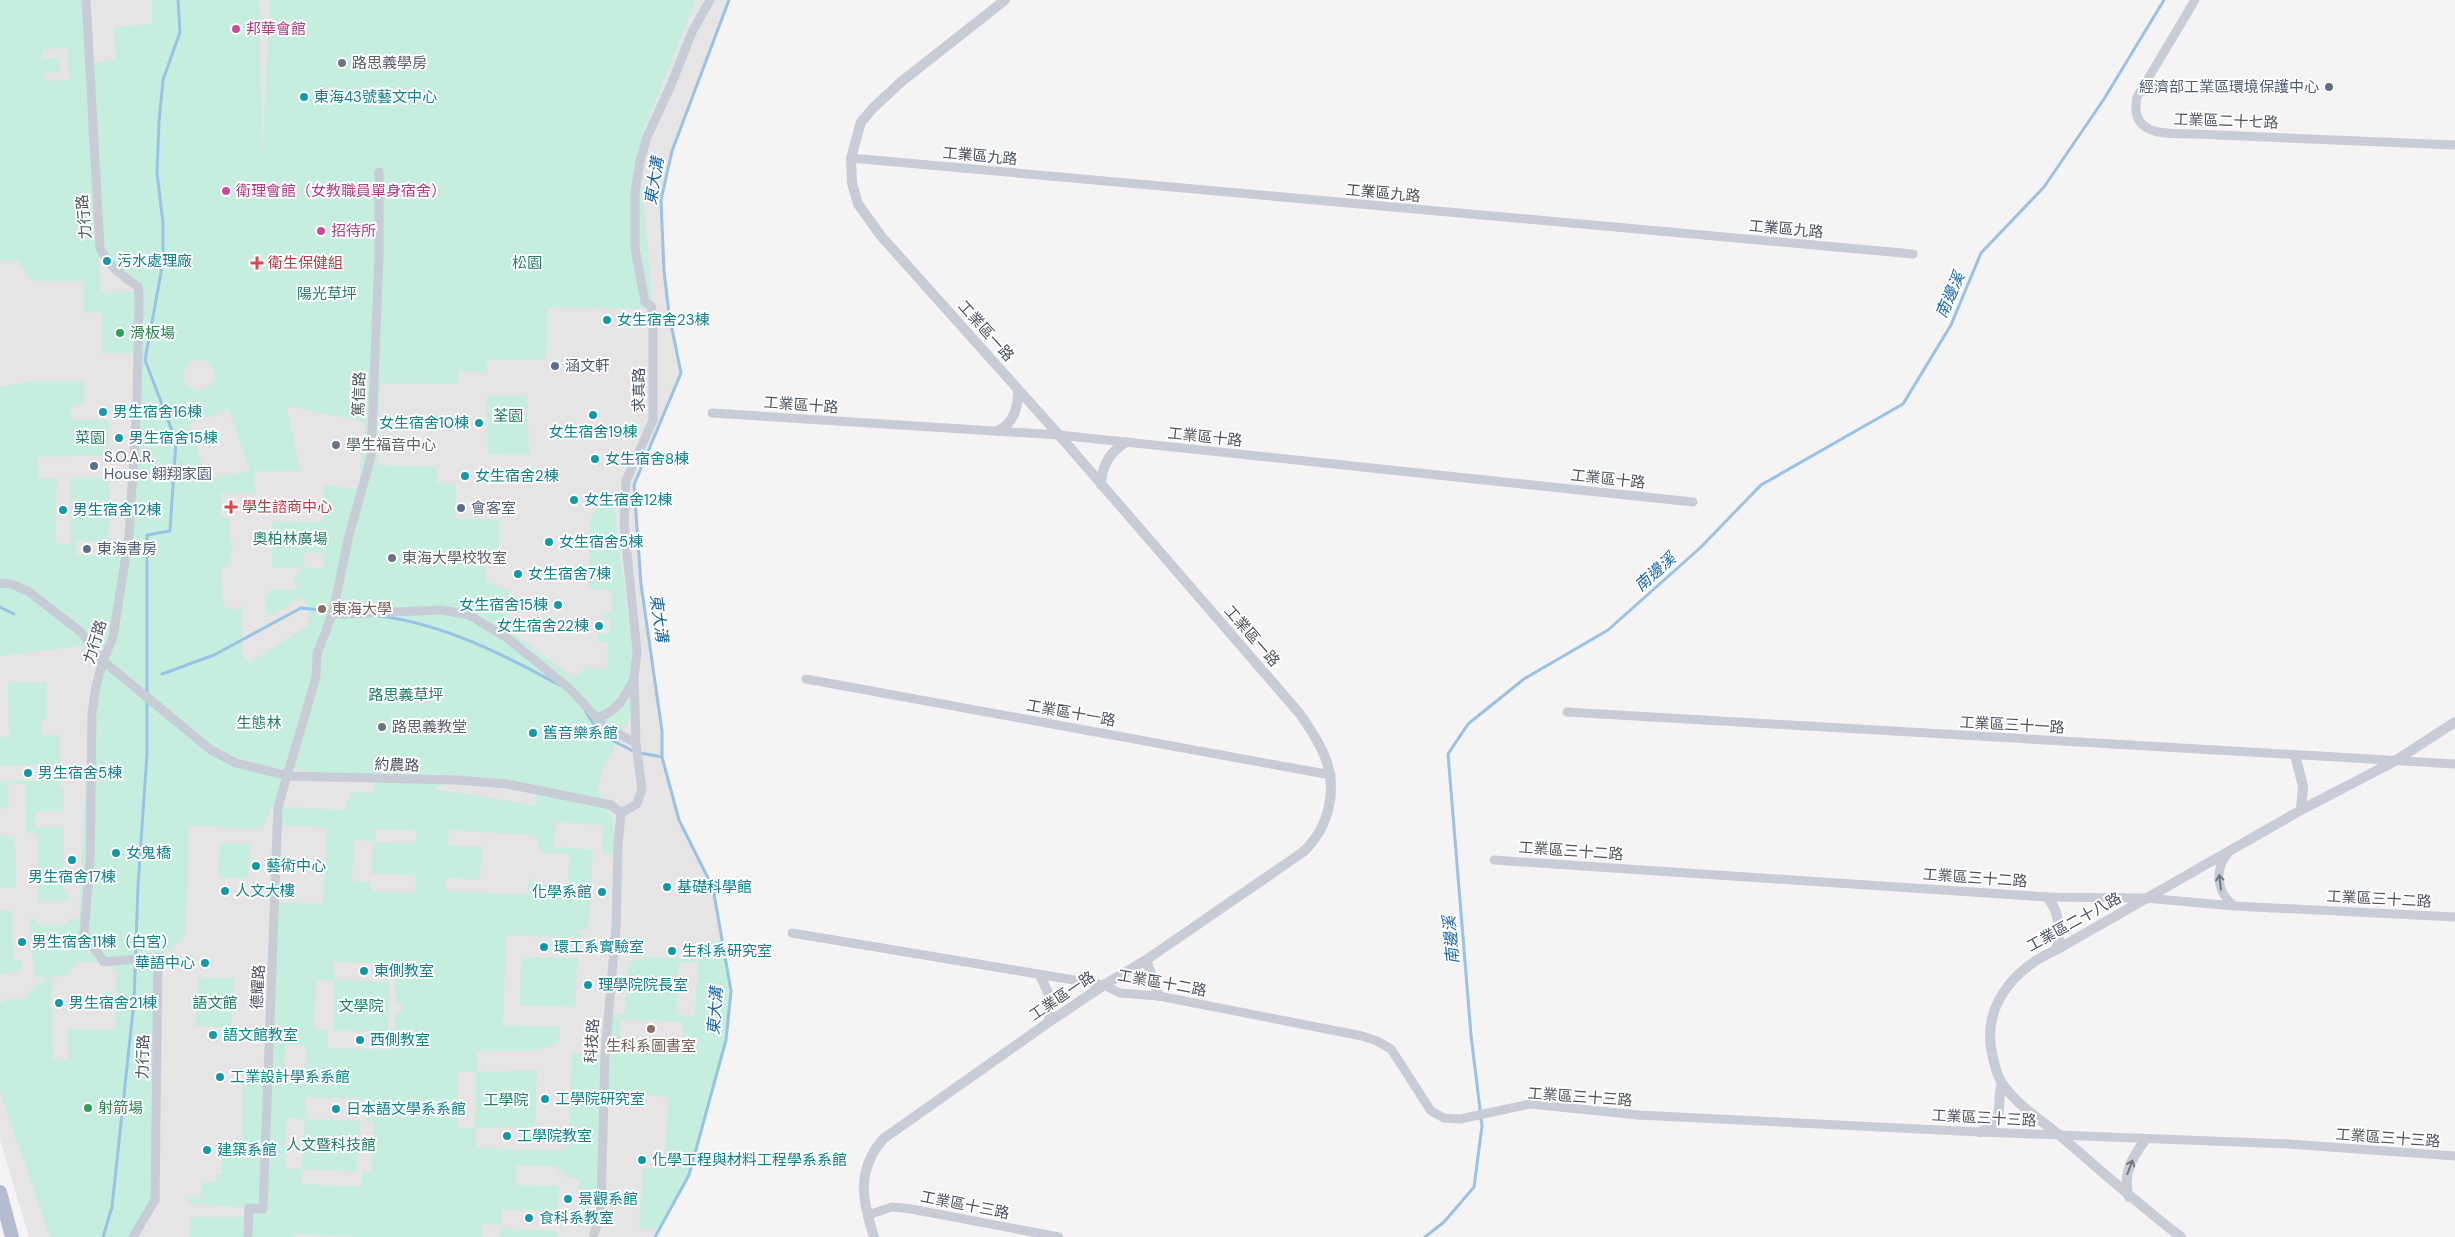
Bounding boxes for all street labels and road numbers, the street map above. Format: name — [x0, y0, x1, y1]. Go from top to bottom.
street label: 工業區二十七路 — [2173, 109, 2279, 133]
street label: 工業區九路 — [942, 143, 1018, 169]
street label: 工業區九路 — [1345, 180, 1421, 206]
street label: 力行路 — [72, 194, 96, 240]
street label: 工業區九路 — [1748, 216, 1824, 242]
street label: 工業區一路 — [953, 296, 1019, 366]
street label: 求真路 — [629, 367, 649, 413]
street label: 篤信路 — [348, 371, 370, 417]
street label: 工業區十路 — [763, 392, 839, 418]
street label: 工業區十路 — [1167, 423, 1243, 451]
street label: 工業區十路 — [1570, 465, 1646, 493]
street label: 工業區一路 — [1220, 601, 1284, 671]
street label: 力行路 — [79, 618, 111, 666]
street label: 工業區十一路 — [1025, 695, 1117, 731]
street label: 工業區三十一路 — [1959, 712, 2065, 738]
street label: 約農路 — [374, 754, 420, 776]
street label: 工業區三十二路 — [1518, 837, 1624, 865]
street label: 工業區三十二路 — [1922, 864, 2028, 892]
street label: 工業區三十二路 — [2326, 886, 2432, 912]
street label: 工業區二十八路 — [2023, 888, 2125, 956]
street label: 德耀路 — [247, 964, 269, 1010]
street label: 工業區十二路 — [1116, 965, 1208, 1001]
street label: 工業區一路 — [1025, 967, 1099, 1025]
street label: 科技路 — [580, 1018, 604, 1064]
street label: 力行路 — [133, 1034, 153, 1080]
street label: 工業區三十三路 — [1527, 1083, 1633, 1111]
street label: 工業區三十三路 — [1931, 1105, 2037, 1131]
street label: 工業區三十三路 — [2335, 1124, 2441, 1152]
street label: 工業區十三路 — [919, 1187, 1011, 1223]

